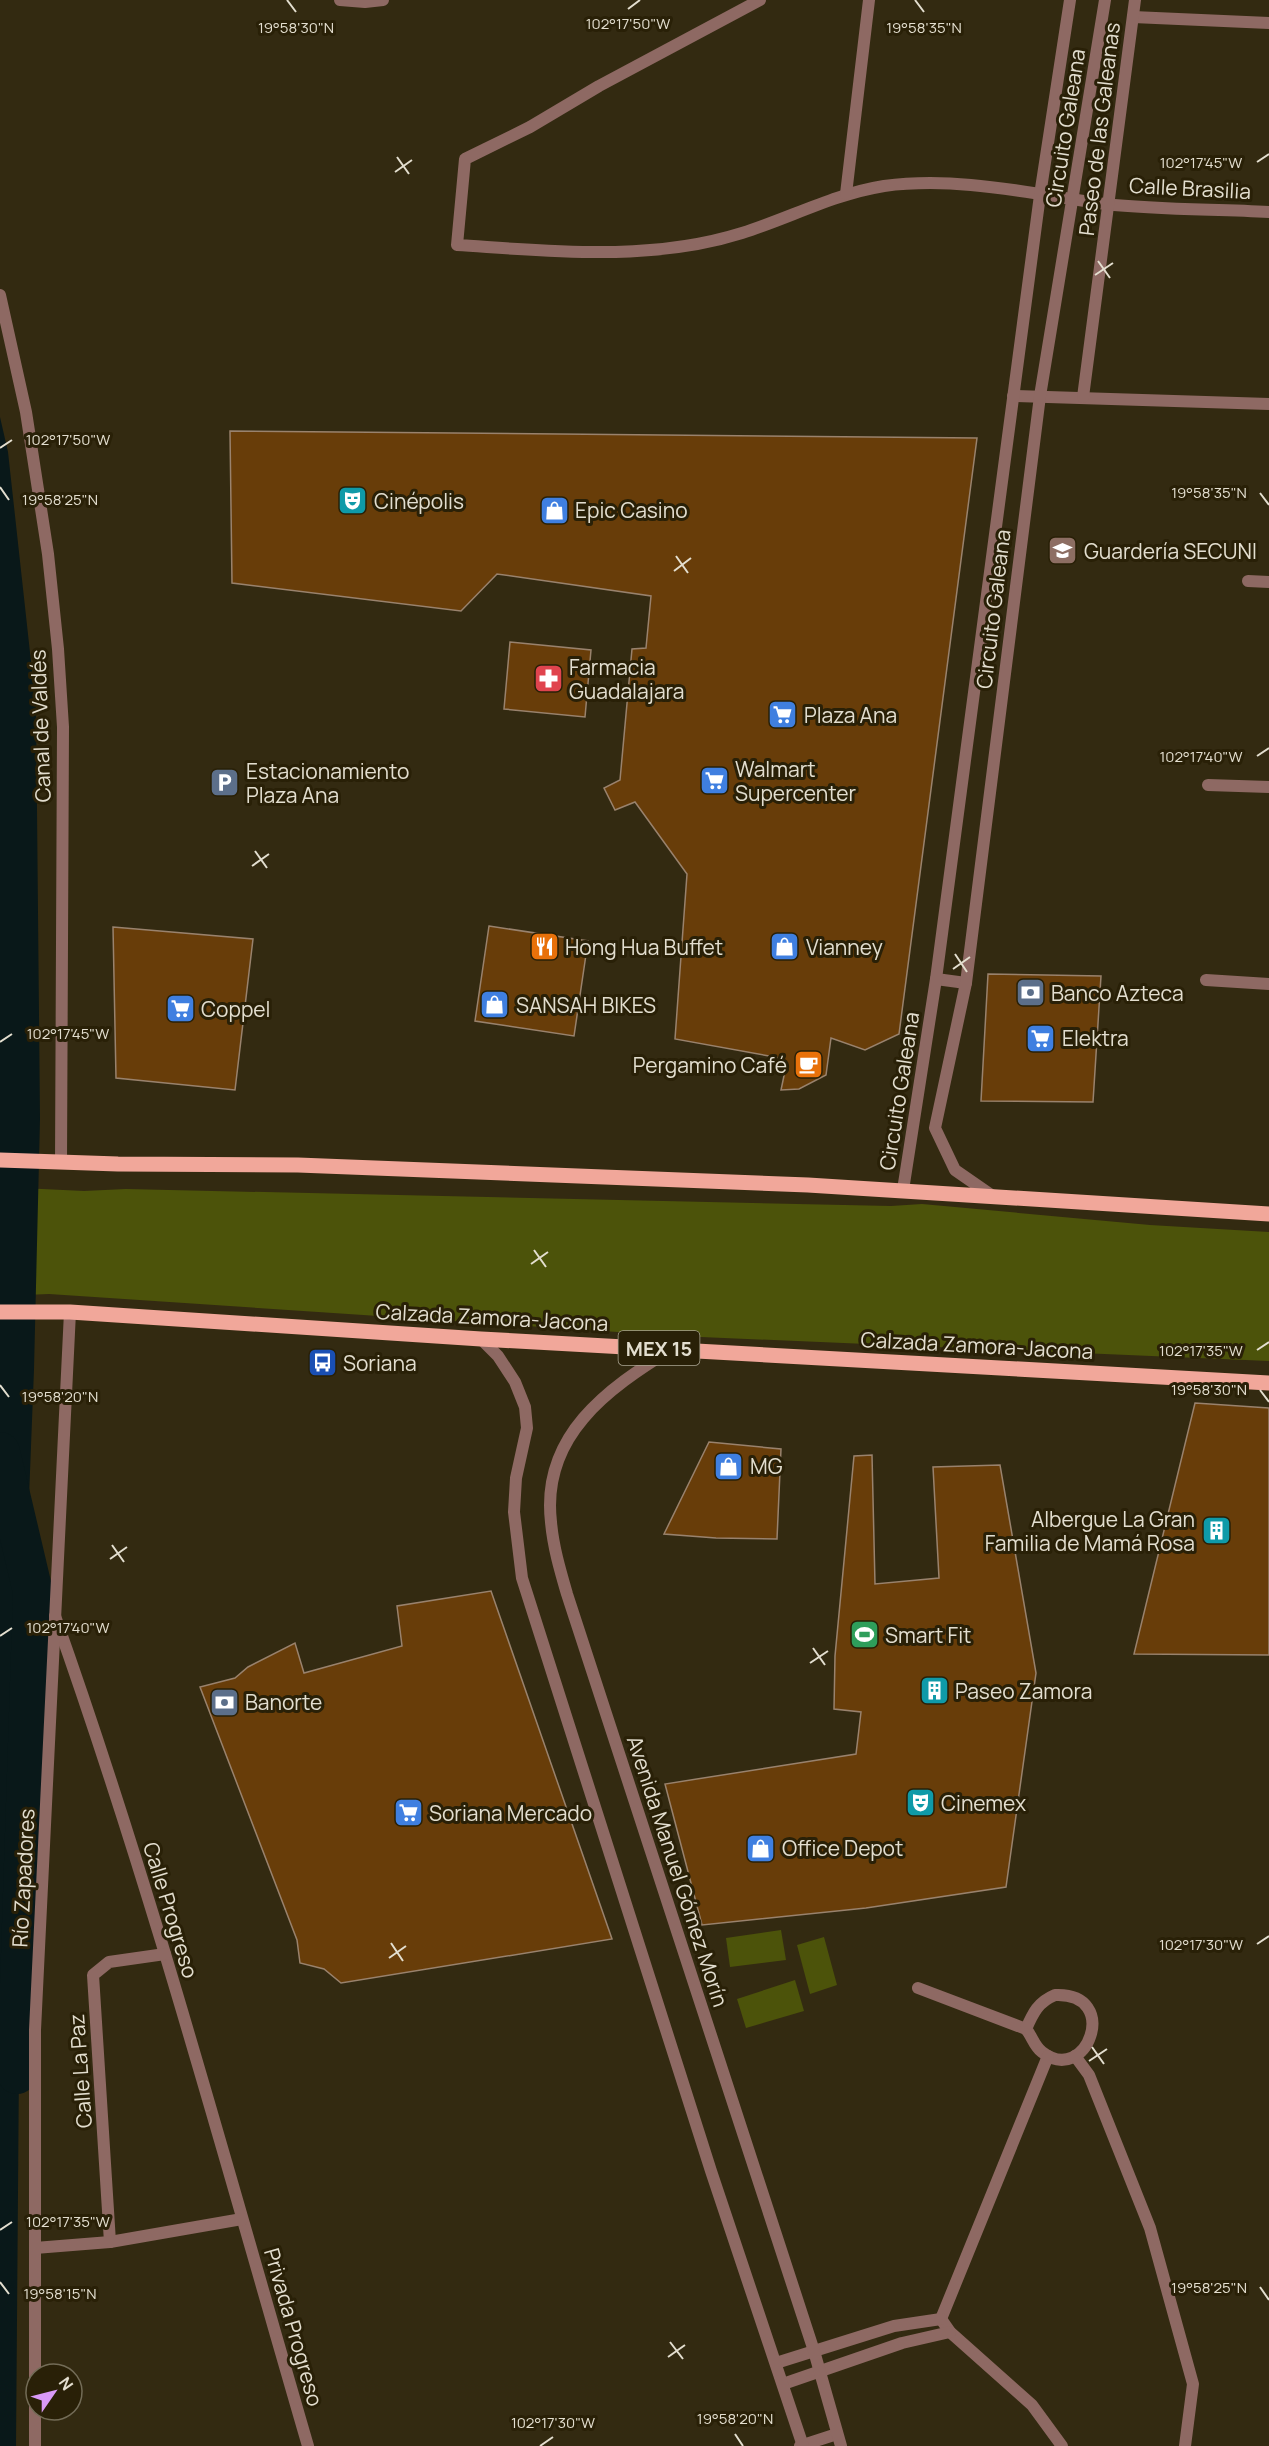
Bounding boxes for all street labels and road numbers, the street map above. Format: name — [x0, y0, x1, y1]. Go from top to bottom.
street label: Paseo de las Galeanas — [1072, 21, 1126, 237]
street label: Circuito Galeana — [1039, 47, 1091, 209]
street label: Calle Brasilia — [1128, 171, 1252, 205]
street label: Circuito Galeana — [969, 528, 1017, 690]
street label: Canal de Valdés — [23, 649, 57, 803]
street label: Circuito Galeana — [873, 1010, 925, 1172]
street label: Calzada Zamora-Jacona — [375, 1297, 609, 1337]
street label: Calzada Zamora-Jacona — [860, 1325, 1094, 1365]
road number: MEX 15 — [618, 1331, 700, 1365]
street label: Avenida Manuel Gómez Morín — [621, 1732, 735, 2010]
street label: Río Zapadores — [5, 1808, 41, 1948]
street label: Calle Progreso — [137, 1839, 205, 1981]
street label: Calle La Paz — [62, 2013, 98, 2129]
street label: Privada Progreso — [258, 2245, 330, 2409]

